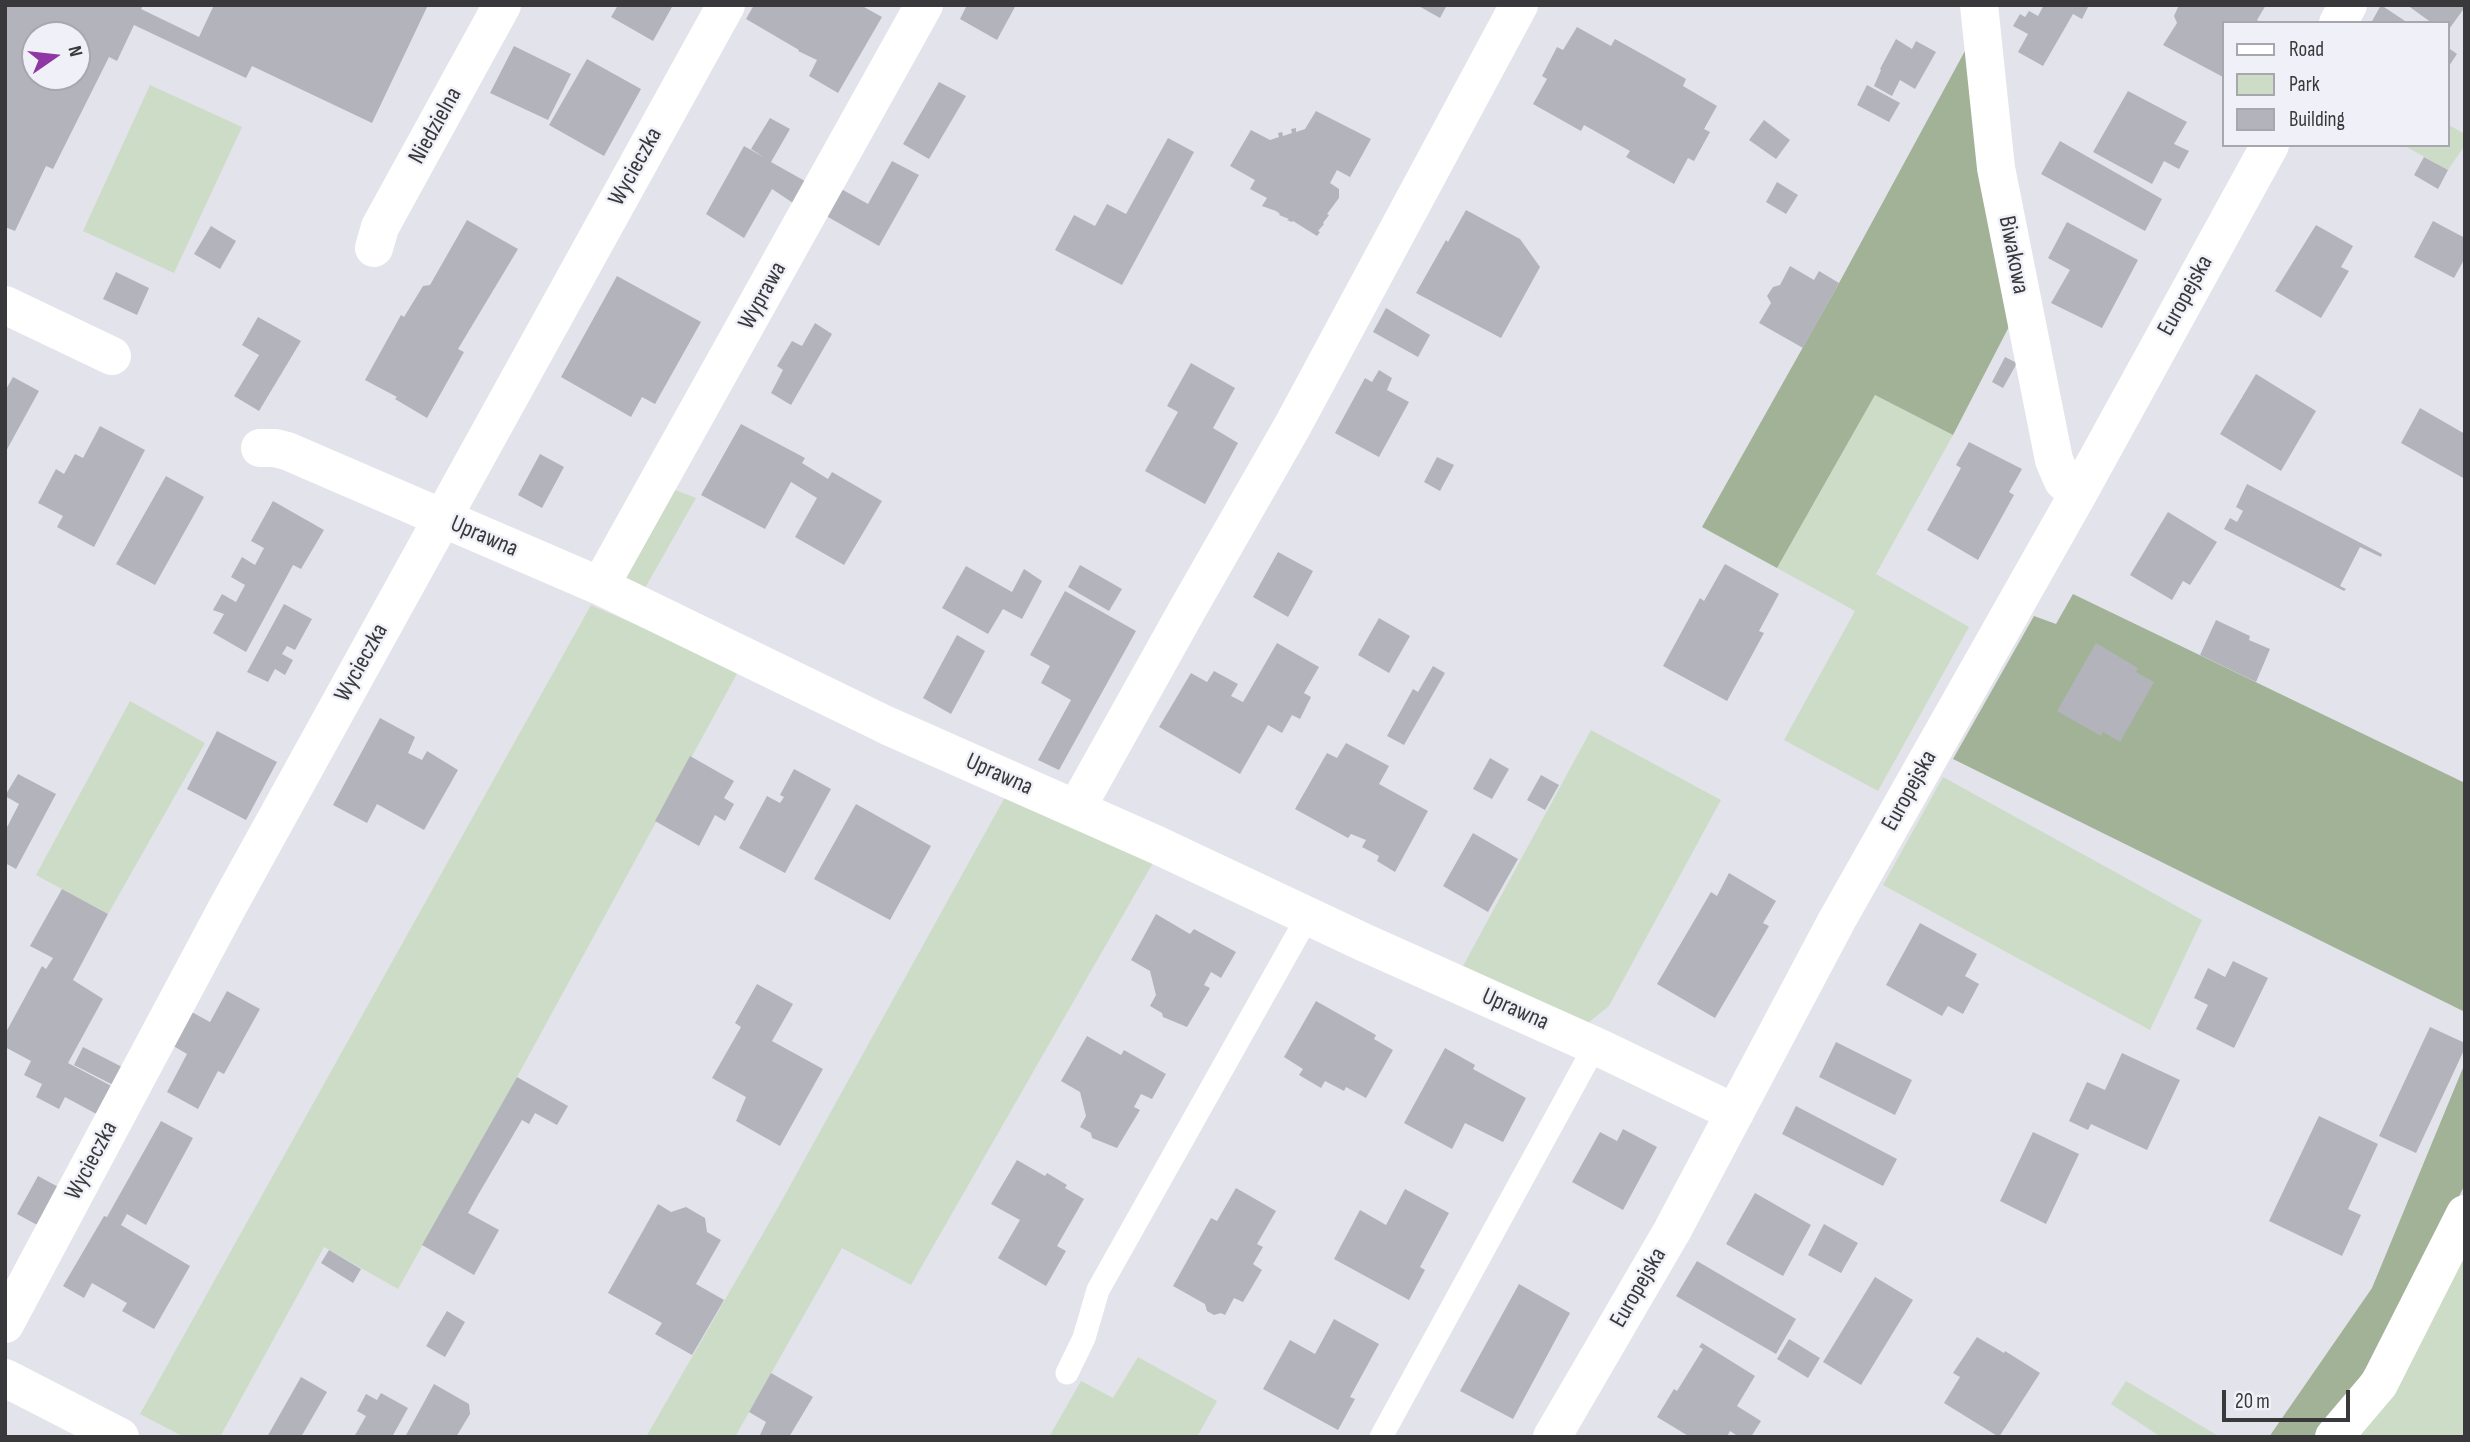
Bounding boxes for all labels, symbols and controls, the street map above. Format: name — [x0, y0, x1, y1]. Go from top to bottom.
north arrow — [21, 21, 91, 91]
legend — [2222, 21, 2449, 147]
text: Road — [2289, 37, 2324, 62]
text: N — [63, 44, 87, 59]
text: Park — [2289, 72, 2320, 97]
street label: Niedzielna — [403, 83, 469, 169]
text: Building — [2289, 107, 2345, 132]
street label: Wycieczka — [603, 123, 669, 211]
street label: Biwakowa — [1991, 214, 2035, 296]
street label: Europejska — [2152, 251, 2220, 341]
street label: Wyprawa — [733, 257, 793, 335]
street label: Uprawna — [446, 510, 522, 564]
street label: Wycieczka — [329, 619, 395, 707]
street label: Europejska — [1876, 746, 1944, 836]
street label: Uprawna — [961, 748, 1037, 802]
street label: Uprawna — [1477, 983, 1553, 1037]
street label: Wycieczka — [59, 1117, 125, 1205]
street label: Europejska — [1605, 1243, 1673, 1333]
scale bar — [2225, 1376, 2353, 1420]
text: 20 m — [2235, 1389, 2270, 1414]

